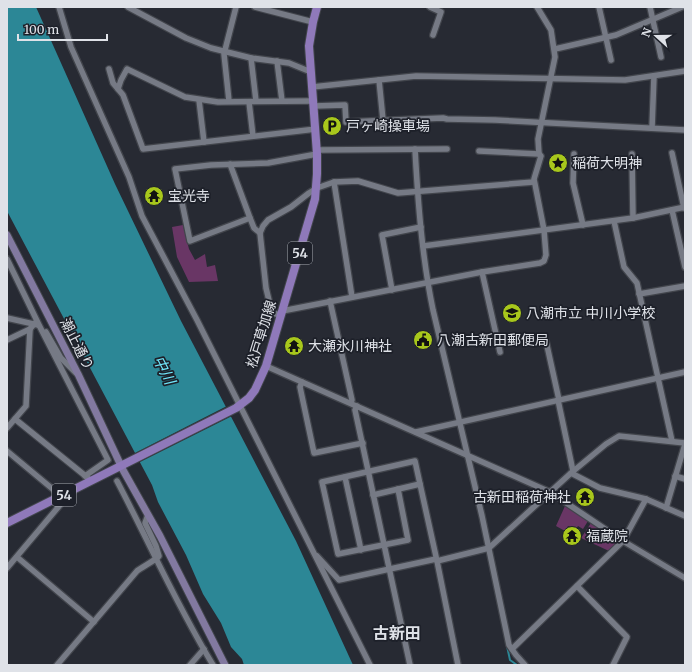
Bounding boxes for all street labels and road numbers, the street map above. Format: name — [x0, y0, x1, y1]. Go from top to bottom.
road number: 54 — [288, 242, 312, 264]
street label: 松戸草加線 — [242, 298, 280, 370]
street label: 潮止通り — [56, 315, 98, 373]
road number: 54 — [52, 484, 76, 506]

